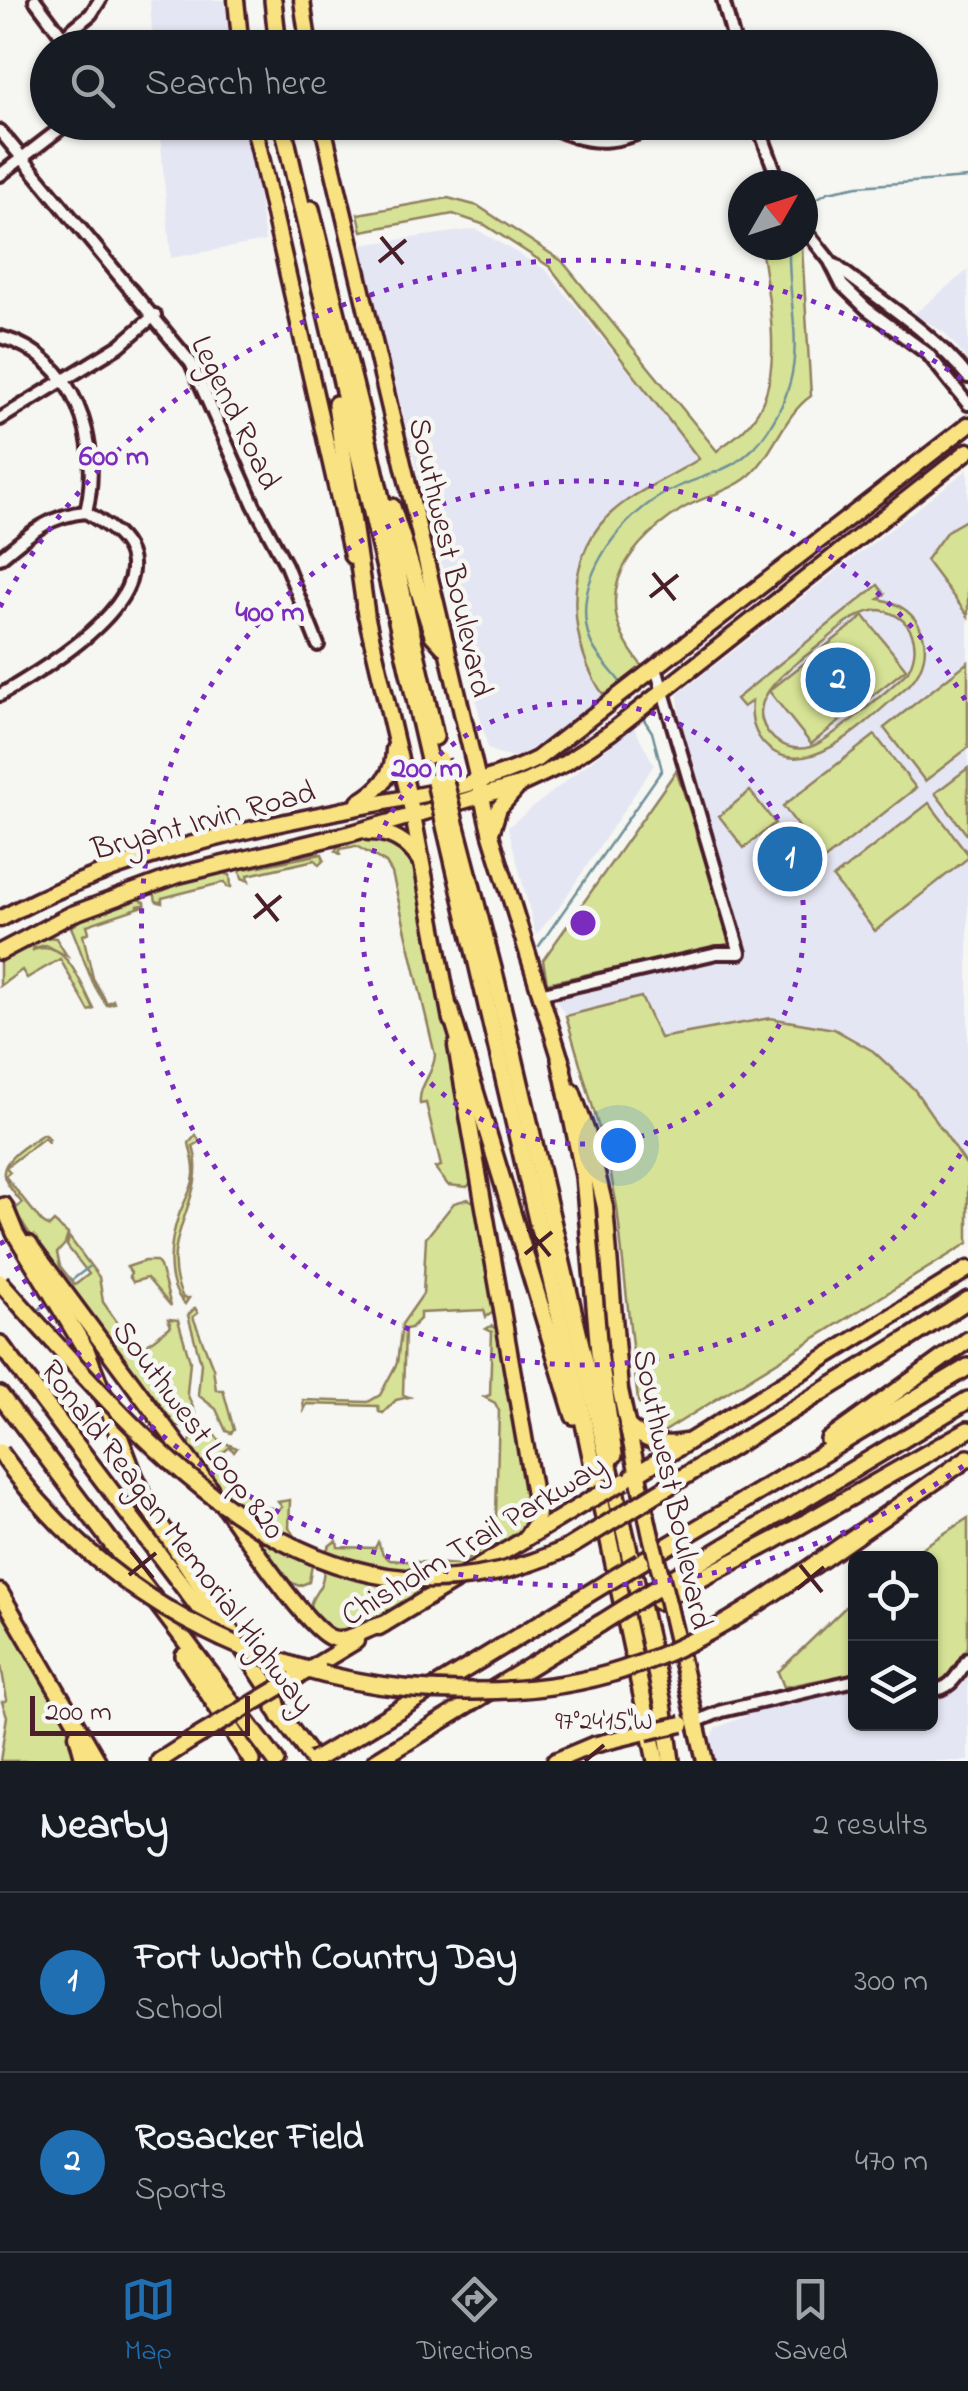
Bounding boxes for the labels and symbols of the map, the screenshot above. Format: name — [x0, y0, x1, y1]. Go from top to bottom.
north arrow — [728, 170, 818, 260]
street label: Legend Road — [176, 329, 291, 499]
street label: Southwest Boulevard — [394, 413, 504, 702]
text: 600 m — [79, 436, 149, 480]
text: 400 m — [235, 592, 305, 636]
pin: 2 — [806, 642, 870, 718]
text: 200 m — [390, 748, 463, 792]
street label: Bryant Irvin Road — [86, 770, 321, 875]
pin: 1 — [758, 822, 822, 896]
centre of rings — [565, 905, 601, 941]
your location — [593, 1120, 644, 1171]
street label: Southwest Loop 820 — [99, 1312, 295, 1551]
street label: Southwest Boulevard — [618, 1345, 723, 1634]
street label: Ronald Reagan Memorial Highway — [27, 1351, 326, 1725]
street label: Chisholm Trail Parkway — [333, 1444, 617, 1640]
scale bar — [30, 1691, 250, 1736]
text: 97°24'15"W — [555, 1705, 653, 1741]

